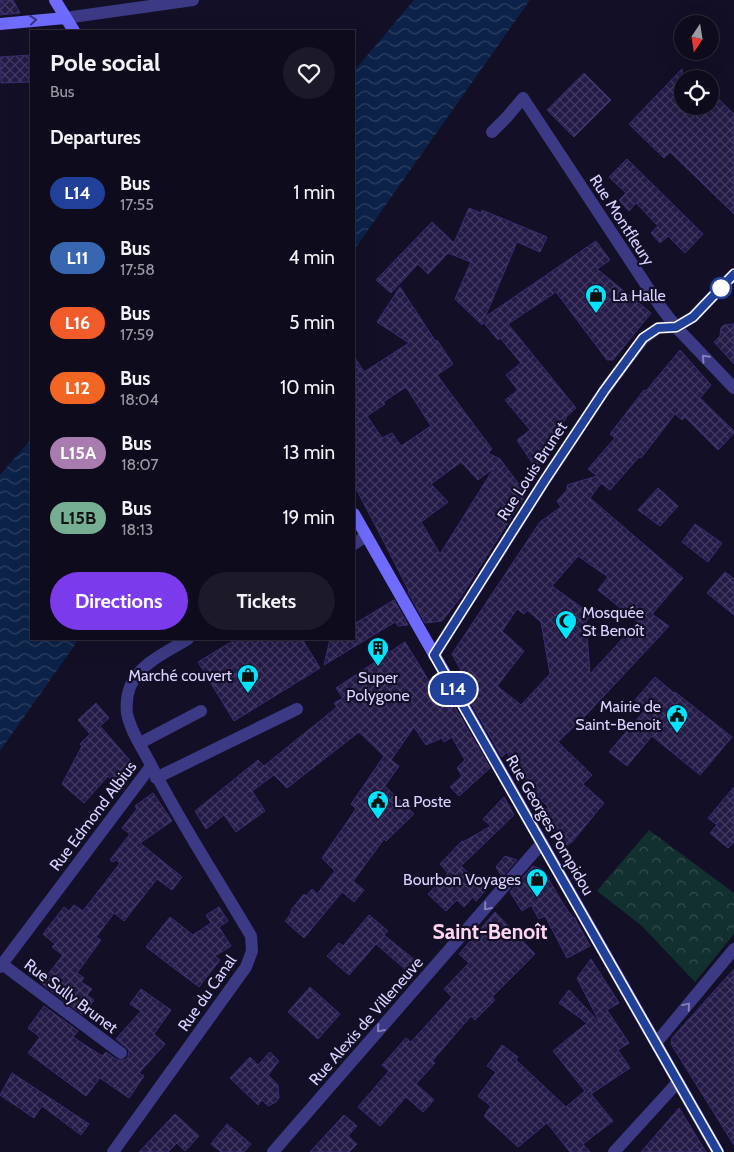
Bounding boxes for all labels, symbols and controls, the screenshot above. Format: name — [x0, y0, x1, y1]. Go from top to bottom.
one-way arrow — [29, 15, 37, 26]
north arrow — [674, 15, 719, 60]
map controls — [674, 15, 719, 115]
button: heart — [283, 47, 335, 99]
text: Pole social — [50, 48, 160, 77]
button: locate — [674, 70, 719, 115]
text: Bus — [50, 82, 74, 101]
text: Departures — [50, 126, 141, 149]
street label: Rue Montfleury — [586, 171, 658, 269]
text: Bus — [120, 172, 150, 195]
text: 1 min — [293, 181, 335, 204]
text: L14 — [64, 182, 91, 204]
text: 17:55 — [120, 195, 154, 214]
text: Bus — [120, 237, 150, 260]
text: 4 min — [288, 246, 335, 269]
text: L11 — [67, 247, 88, 269]
text: 17:58 — [120, 260, 155, 279]
unlabelled marker — [710, 277, 732, 299]
shop icon: La Halle — [584, 283, 608, 314]
place label: La Halle — [612, 286, 666, 305]
text: Bus — [120, 302, 150, 325]
text: 5 min — [289, 311, 335, 334]
text: L16 — [65, 312, 90, 334]
text: 17:59 — [120, 325, 154, 344]
one-way arrow — [702, 354, 711, 363]
text: Bus — [120, 367, 150, 390]
text: 10 min — [280, 376, 335, 399]
text: L12 — [65, 377, 90, 399]
text: 18:04 — [120, 390, 159, 409]
street label: Rue Louis Brunet — [493, 418, 571, 524]
text: Bus — [121, 432, 152, 455]
text: 13 min — [283, 441, 335, 464]
text: L15A — [60, 442, 96, 464]
text: 18:07 — [121, 455, 159, 474]
text: Bus — [121, 497, 152, 520]
text: 19 min — [282, 506, 335, 529]
text: L15B — [60, 507, 96, 529]
text: 18:13 — [121, 520, 153, 539]
button: Directions — [50, 572, 188, 630]
button: Tickets — [198, 572, 335, 630]
place label: Mosquée St Benoît — [582, 603, 645, 640]
mosque icon: Mosquée St Benoît — [554, 609, 578, 640]
building icon: Super Polygone — [366, 636, 390, 667]
shop icon: Marché couvert — [236, 663, 260, 694]
place label: Marché couvert — [128, 666, 233, 685]
place label: Super Polygone — [346, 668, 410, 705]
line badge: L14 — [424, 673, 482, 705]
text: L14 — [440, 678, 466, 700]
place label: Mairie de Saint-Benoit — [575, 697, 662, 734]
public building icon: Mairie de Saint-Benoit — [665, 703, 689, 734]
street label: Rue Georges Pompidou — [502, 751, 598, 899]
street label: Rue Edmond Albius — [46, 757, 141, 875]
public building icon: La Poste — [366, 789, 390, 820]
place label: La Poste — [394, 792, 451, 811]
shop icon: Bourbon Voyages — [525, 867, 549, 898]
place label: Bourbon Voyages — [403, 870, 521, 889]
one-way arrow — [483, 901, 492, 910]
district label: Saint-Benoît — [433, 919, 547, 944]
street label: Rue du Canal — [174, 951, 240, 1035]
street label: Rue Alexis de Villeneuve — [305, 953, 427, 1089]
street label: Rue Sully Brunet — [21, 955, 122, 1038]
one-way arrow — [681, 1002, 690, 1011]
one-way arrow — [377, 1024, 386, 1033]

